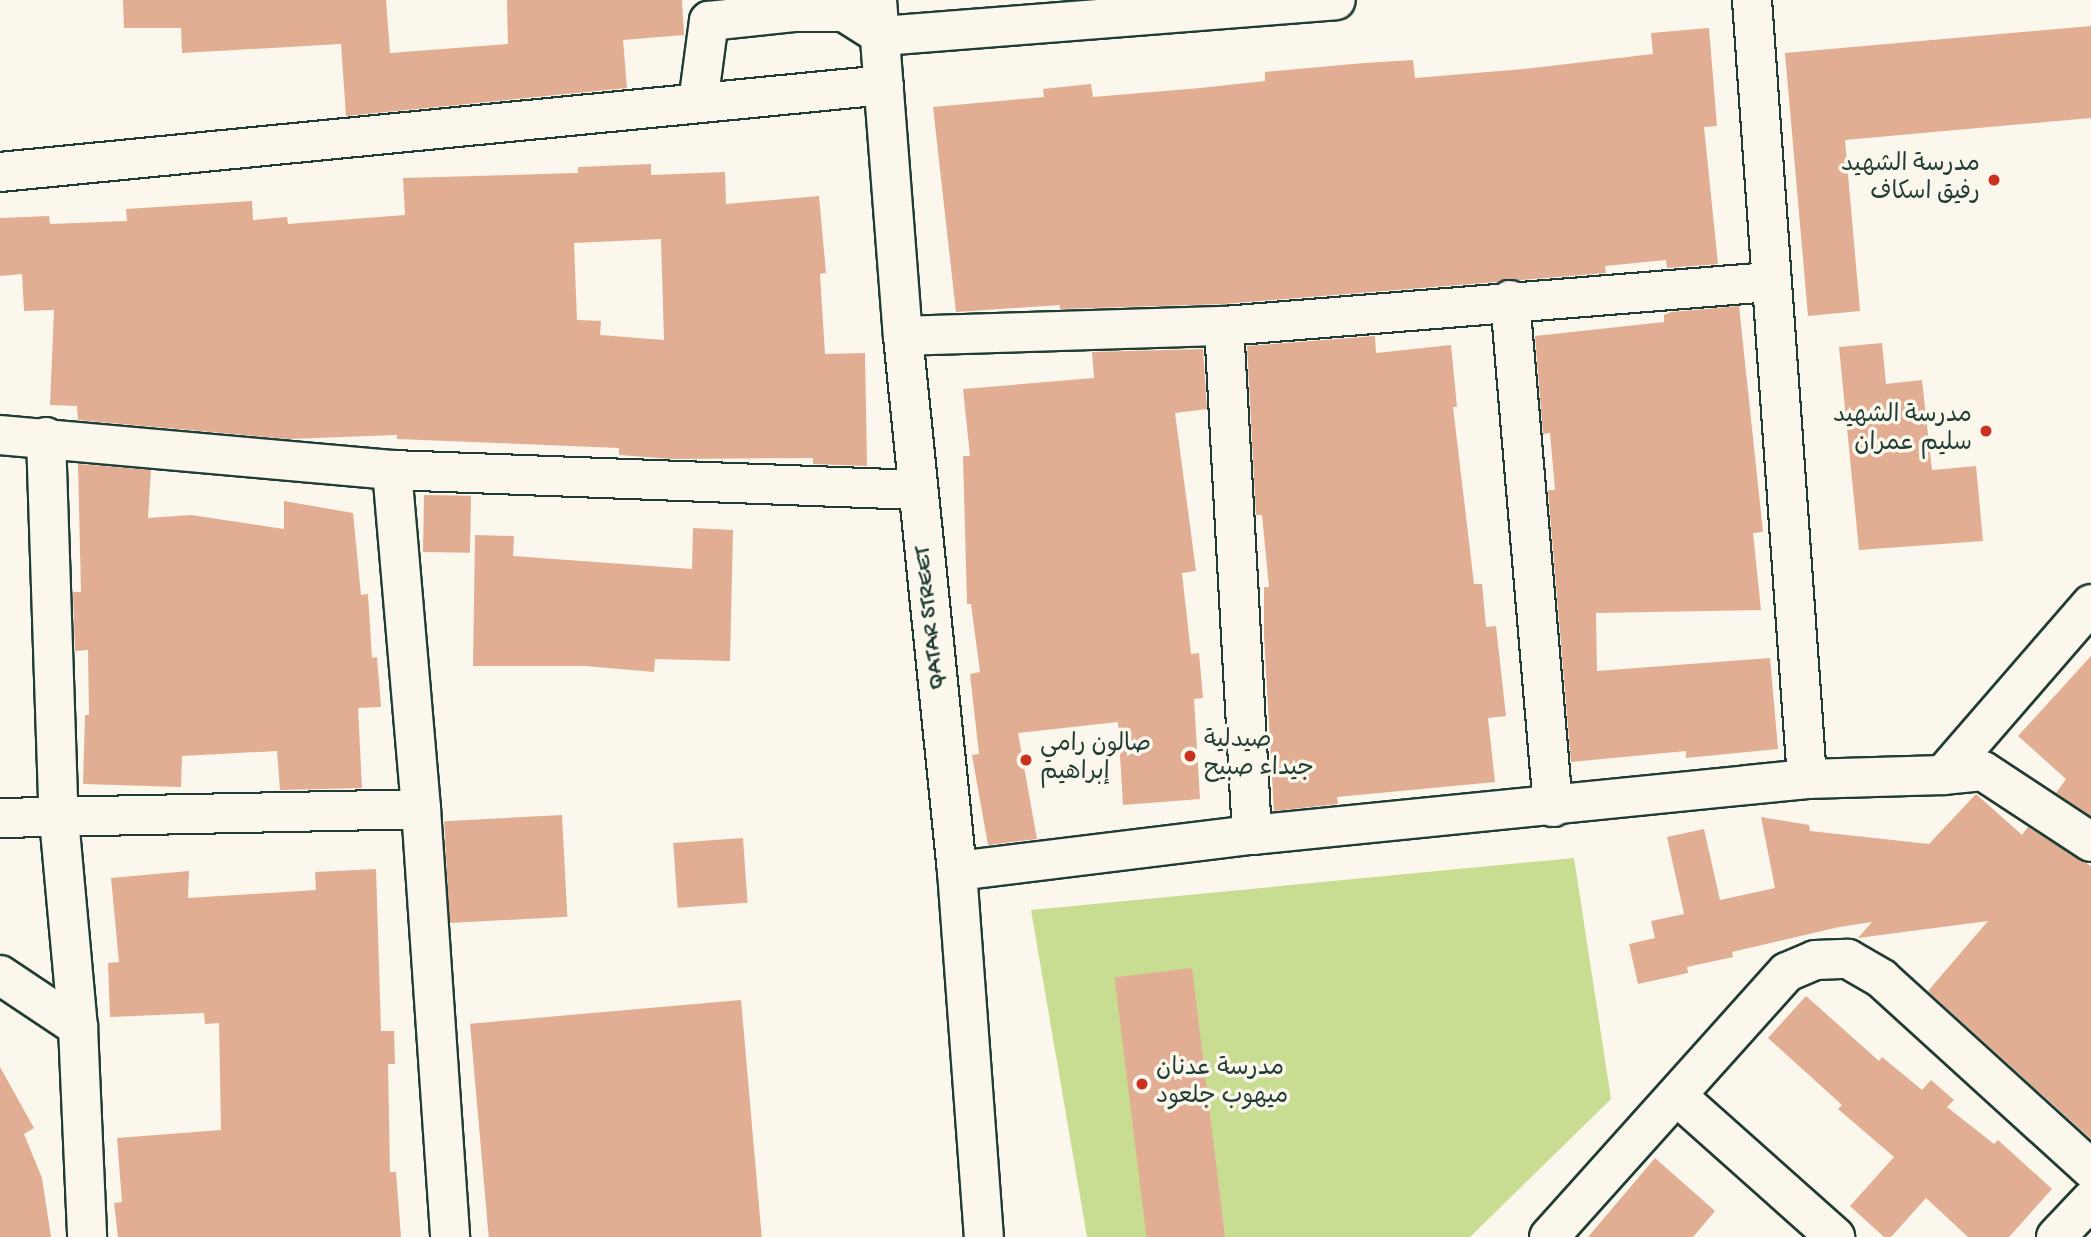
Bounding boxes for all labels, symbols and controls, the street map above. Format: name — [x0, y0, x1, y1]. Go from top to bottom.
place label: مدرسة الشهيد رفيق اسكاف — [1841, 152, 1980, 208]
marker: مدرسة الشهيد رفيق اسكاف — [1986, 172, 2002, 188]
place label: مدرسة الشهيد سليم عمران — [1833, 403, 1972, 459]
marker: مدرسة الشهيد سليم عمران — [1978, 423, 1994, 439]
street label: QATAR STREET — [909, 545, 953, 691]
place label: صيدلية جيداء صبيح — [1204, 728, 1314, 784]
place label: صالون رامي إبراهيم — [1040, 732, 1151, 788]
marker: صيدلية جيداء صبيح — [1182, 748, 1198, 764]
marker: صالون رامي إبراهيم — [1018, 752, 1034, 768]
place label: مدرسة عدنان ميهوب جلعود — [1156, 1056, 1288, 1112]
marker: مدرسة عدنان ميهوب جلعود — [1134, 1076, 1150, 1092]

